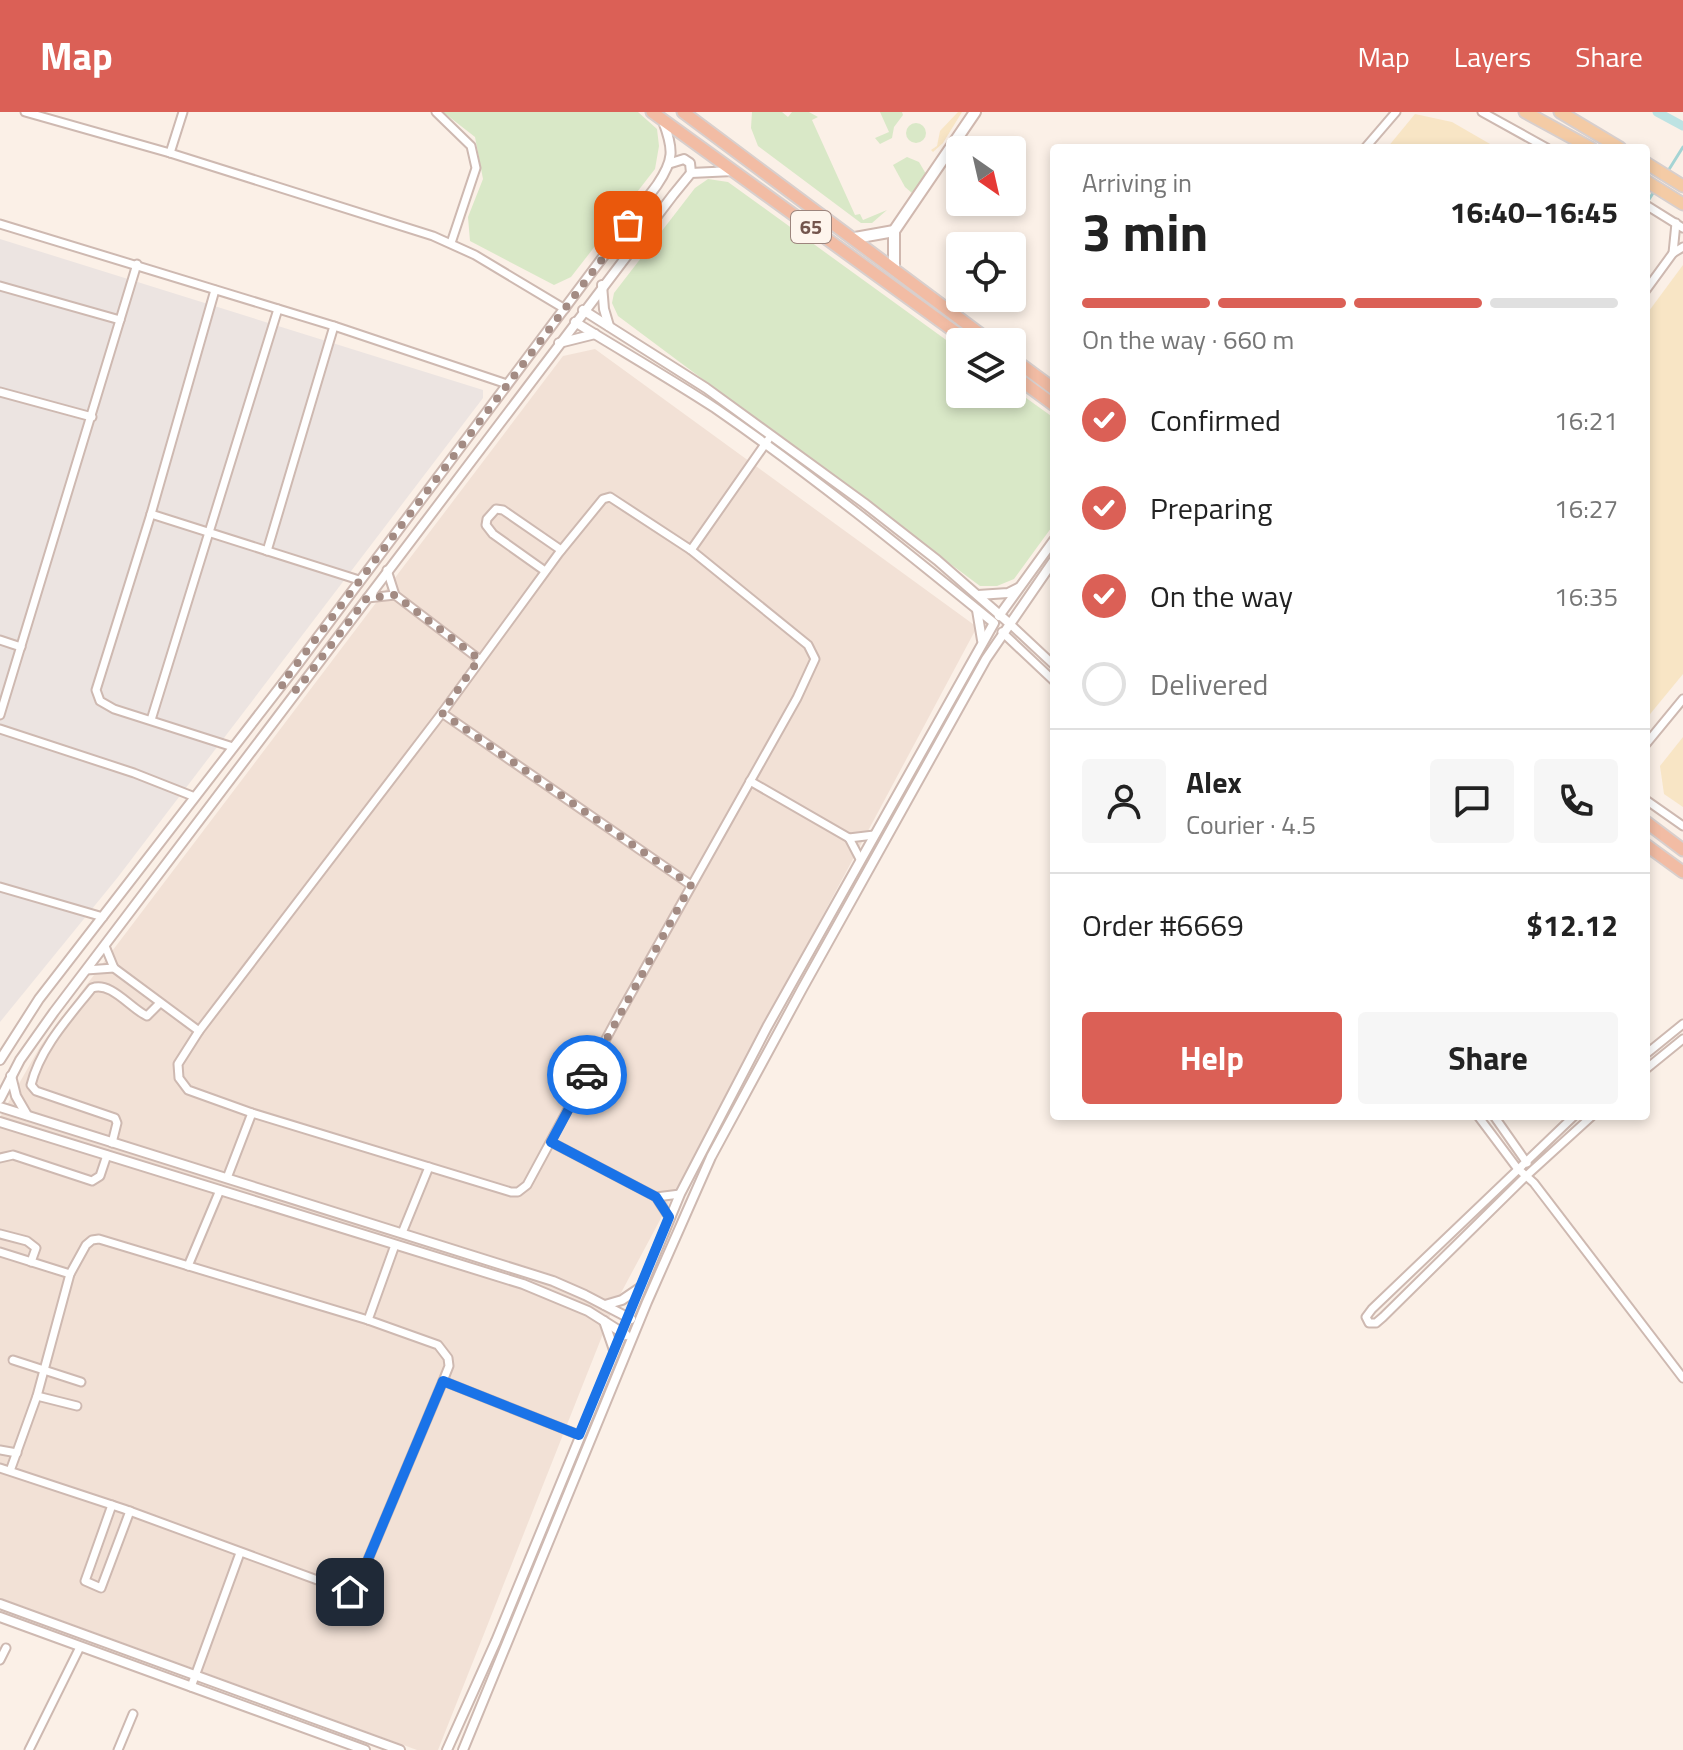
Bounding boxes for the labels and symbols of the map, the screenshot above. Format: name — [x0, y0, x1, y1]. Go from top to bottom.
north arrow — [946, 136, 1026, 216]
pin — [594, 191, 662, 259]
road number: 65 — [791, 211, 831, 243]
courier — [547, 1035, 627, 1115]
pin — [316, 1558, 384, 1626]

